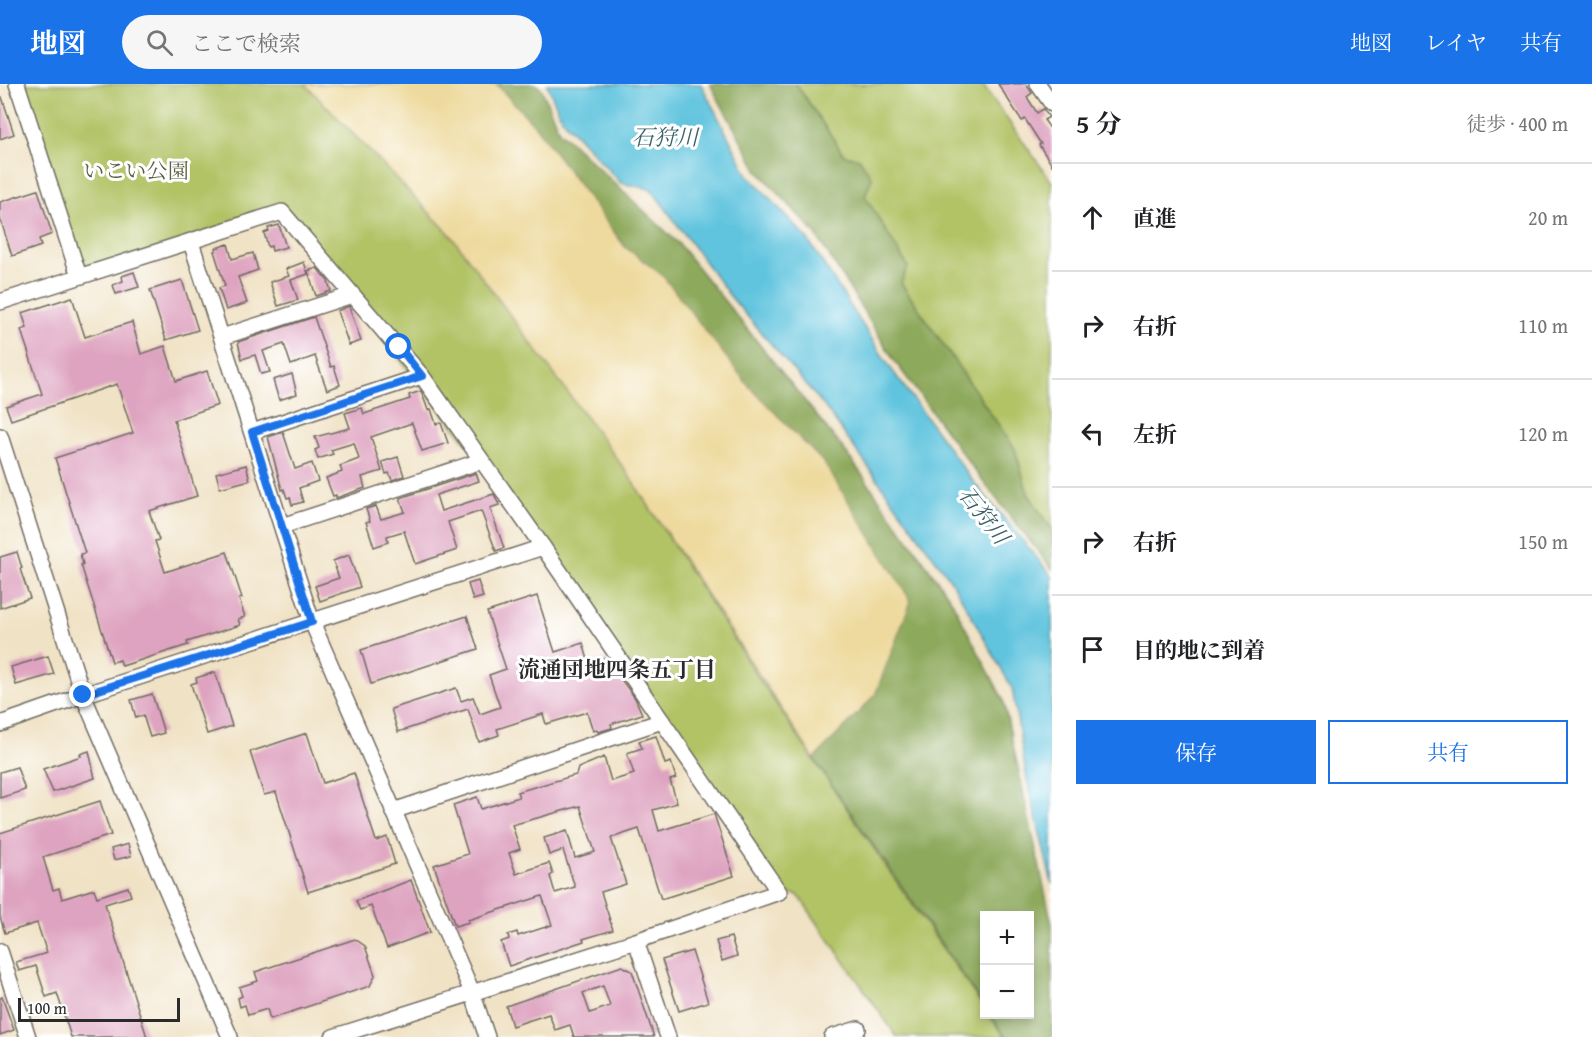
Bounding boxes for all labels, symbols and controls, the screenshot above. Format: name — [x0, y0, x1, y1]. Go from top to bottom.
search box — [122, 15, 542, 69]
text: 地図 — [30, 22, 86, 63]
icon: search — [143, 26, 176, 59]
text: ここで検索 — [191, 27, 301, 59]
text: 地図 — [1350, 27, 1392, 58]
text: レイヤ — [1425, 27, 1487, 58]
text: 共有 — [1520, 27, 1562, 58]
text: 5 分 — [1076, 104, 1121, 143]
text: 徒歩 · 400 m — [1466, 109, 1568, 138]
water label: 石狩川 — [632, 121, 700, 153]
park label: いこい公園 — [84, 155, 189, 186]
icon: ahead — [1076, 201, 1109, 234]
text: 直進 — [1133, 202, 1177, 234]
text: 20 m — [1528, 203, 1568, 232]
icon: right — [1076, 309, 1109, 342]
text: 右折 — [1133, 310, 1177, 342]
text: 110 m — [1518, 311, 1568, 340]
route start — [385, 333, 411, 359]
icon: left — [1076, 417, 1109, 450]
text: 左折 — [1133, 418, 1177, 450]
text: 120 m — [1518, 419, 1568, 448]
water label: 石狩川 — [951, 479, 1018, 552]
icon: right — [1076, 525, 1109, 558]
text: 右折 — [1133, 526, 1177, 558]
text: 150 m — [1518, 527, 1568, 556]
icon: arrive — [1076, 633, 1109, 666]
text: 目的地に到着 — [1133, 634, 1265, 666]
district label: 流通団地四条五丁目 — [518, 653, 716, 685]
route end — [69, 681, 95, 707]
button: 保存 — [1076, 720, 1316, 784]
button: 共有 — [1328, 720, 1568, 784]
map controls — [980, 911, 1034, 1019]
button: + — [980, 911, 1034, 965]
button: − — [980, 965, 1034, 1019]
scale bar — [18, 995, 180, 1022]
text: 100 m — [27, 996, 67, 1020]

